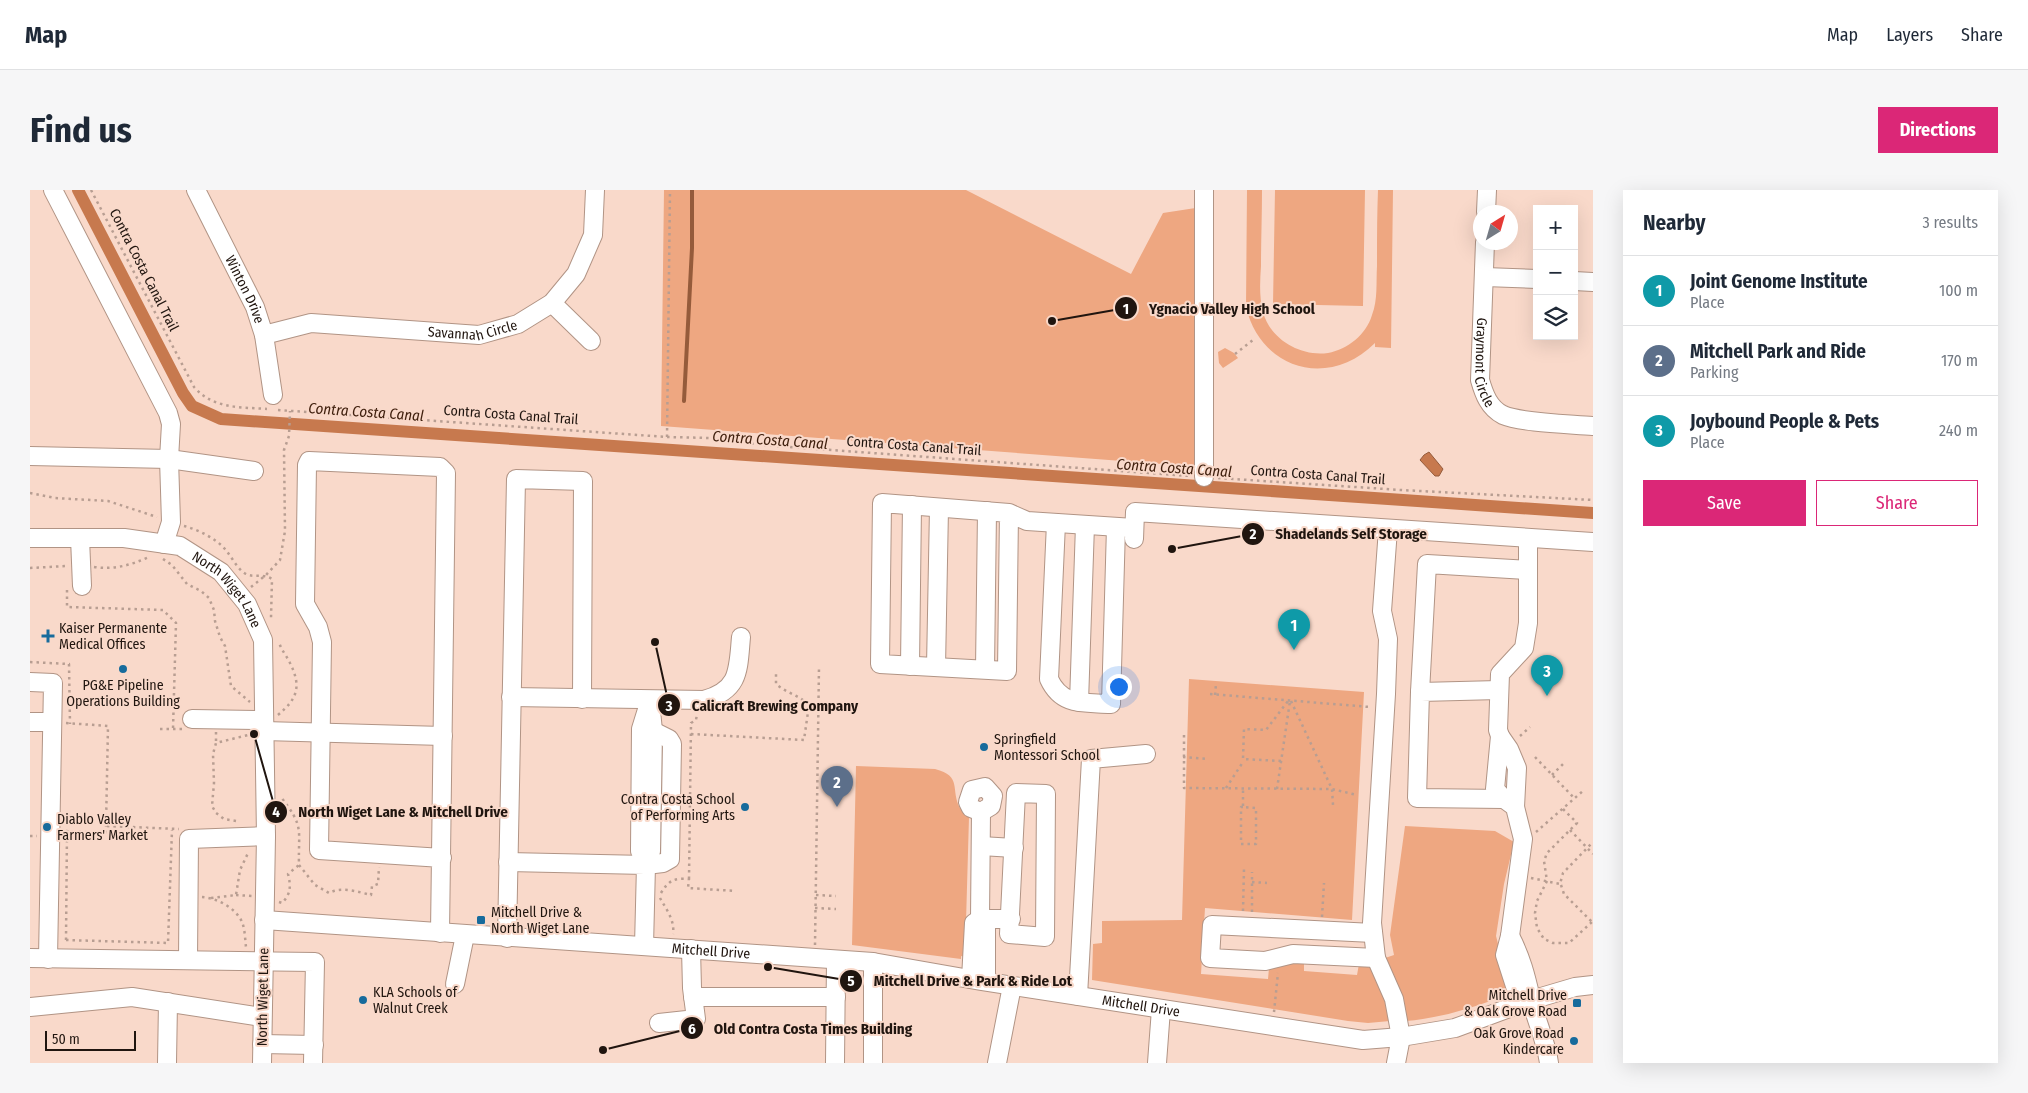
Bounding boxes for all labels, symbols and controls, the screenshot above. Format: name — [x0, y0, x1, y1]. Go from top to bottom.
text: Map — [25, 21, 67, 49]
text: Map — [1827, 24, 1858, 46]
text: Layers — [1886, 24, 1933, 46]
text: Share — [1961, 24, 2003, 46]
button: Directions — [1878, 107, 1998, 153]
text: Find us — [30, 109, 132, 151]
north arrow — [1473, 205, 1518, 250]
map controls — [1533, 205, 1578, 340]
button: + — [1533, 205, 1578, 250]
street label: Contra Costa Canal Trail — [106, 206, 182, 334]
text: Nearby — [1643, 210, 1705, 236]
text: 3 results — [1922, 213, 1978, 232]
button: − — [1533, 250, 1578, 295]
street label: Winton Drive — [222, 252, 268, 326]
text: Joint Genome Institute — [1690, 270, 1868, 293]
text: 1 — [1656, 281, 1662, 300]
text: 100 m — [1939, 281, 1978, 300]
callout: Ygnacio Valley High School — [1114, 293, 1325, 323]
text: Place — [1690, 293, 1725, 312]
button: layers — [1533, 295, 1578, 340]
text: 1 — [1123, 300, 1129, 318]
text: Ygnacio Valley High School — [1148, 300, 1316, 318]
street label: Savannah Circle — [427, 316, 519, 344]
street label: Graymont Circle — [1471, 317, 1498, 410]
text: Mitchell Park and Ride — [1690, 340, 1866, 363]
text: 2 — [1655, 351, 1663, 370]
text: 170 m — [1941, 351, 1978, 370]
text: Parking — [1690, 363, 1738, 382]
water label: Contra Costa Canal — [308, 399, 424, 425]
street label: Contra Costa Canal Trail — [443, 402, 579, 428]
text: Joybound People & Pets — [1690, 410, 1879, 433]
text: 3 — [1655, 421, 1663, 440]
text: 240 m — [1939, 421, 1978, 440]
water label: Contra Costa Canal — [712, 427, 828, 453]
street label: Contra Costa Canal Trail — [846, 433, 982, 459]
text: Place — [1690, 433, 1725, 452]
water label: Contra Costa Canal — [1116, 455, 1232, 481]
street label: Contra Costa Canal Trail — [1250, 462, 1386, 488]
button: Save — [1643, 480, 1806, 526]
button: Share — [1816, 480, 1978, 526]
callout: Shadelands Self Storage — [1240, 519, 1437, 549]
text: 2 — [1249, 525, 1257, 543]
text: Shadelands Self Storage — [1275, 525, 1427, 543]
street label: North Wiget Lane — [189, 547, 265, 630]
pin: 1 — [1278, 609, 1310, 650]
place label: Kaiser Permanente Medical Offices — [59, 620, 167, 653]
marker: Kaiser Permanente Medical Offices — [41, 629, 55, 643]
pin: 3 — [1531, 655, 1563, 696]
marker: PG&E Pipeline Operations Building — [117, 663, 129, 675]
your location — [1106, 674, 1132, 700]
place label: PG&E Pipeline Operations Building — [66, 677, 180, 710]
callout: Calicraft Brewing Company — [656, 690, 868, 720]
text: 3 — [664, 697, 673, 715]
text: Calicraft Brewing Company — [692, 697, 859, 715]
place label: Springfield Montessori School — [994, 731, 1100, 764]
marker: Springfield Montessori School — [978, 741, 990, 753]
pin: 2 — [821, 766, 853, 807]
place label: Contra Costa School of Performing Arts — [621, 791, 735, 824]
callout: North Wiget Lane & Mitchell Drive — [263, 797, 518, 827]
marker: Contra Costa School of Performing Arts — [739, 801, 751, 813]
text: 4 — [272, 803, 280, 821]
text: North Wiget Lane & Mitchell Drive — [298, 803, 508, 821]
place label: Diablo Valley Farmers' Market — [57, 811, 148, 844]
marker: Diablo Valley Farmers' Market — [41, 821, 53, 833]
place label: Mitchell Drive & North Wiget Lane — [491, 904, 589, 937]
marker: Mitchell Drive & North Wiget Lane — [475, 914, 487, 926]
street label: Mitchell Drive — [671, 940, 751, 962]
street label: North Wiget Lane — [254, 948, 272, 1046]
callout: Mitchell Drive & Park & Ride Lot — [839, 966, 1082, 996]
text: 5 — [847, 972, 855, 990]
text: Mitchell Drive & Park & Ride Lot — [874, 972, 1073, 990]
place label: KLA Schools of Walnut Creek — [373, 984, 459, 1017]
place label: Mitchell Drive & Oak Grove Road — [1464, 987, 1567, 1020]
street label: Mitchell Drive — [1101, 991, 1181, 1020]
marker: KLA Schools of Walnut Creek — [357, 994, 369, 1006]
marker: Mitchell Drive & Oak Grove Road — [1571, 997, 1583, 1009]
callout: Old Contra Costa Times Building — [679, 1013, 923, 1043]
text: 6 — [688, 1020, 696, 1038]
text: Old Contra Costa Times Building — [714, 1020, 913, 1038]
place label: Oak Grove Road Kindercare — [1473, 1025, 1564, 1058]
scale bar — [45, 1028, 136, 1051]
text: 50 m — [52, 1031, 80, 1048]
marker: Oak Grove Road Kindercare — [1568, 1035, 1580, 1047]

